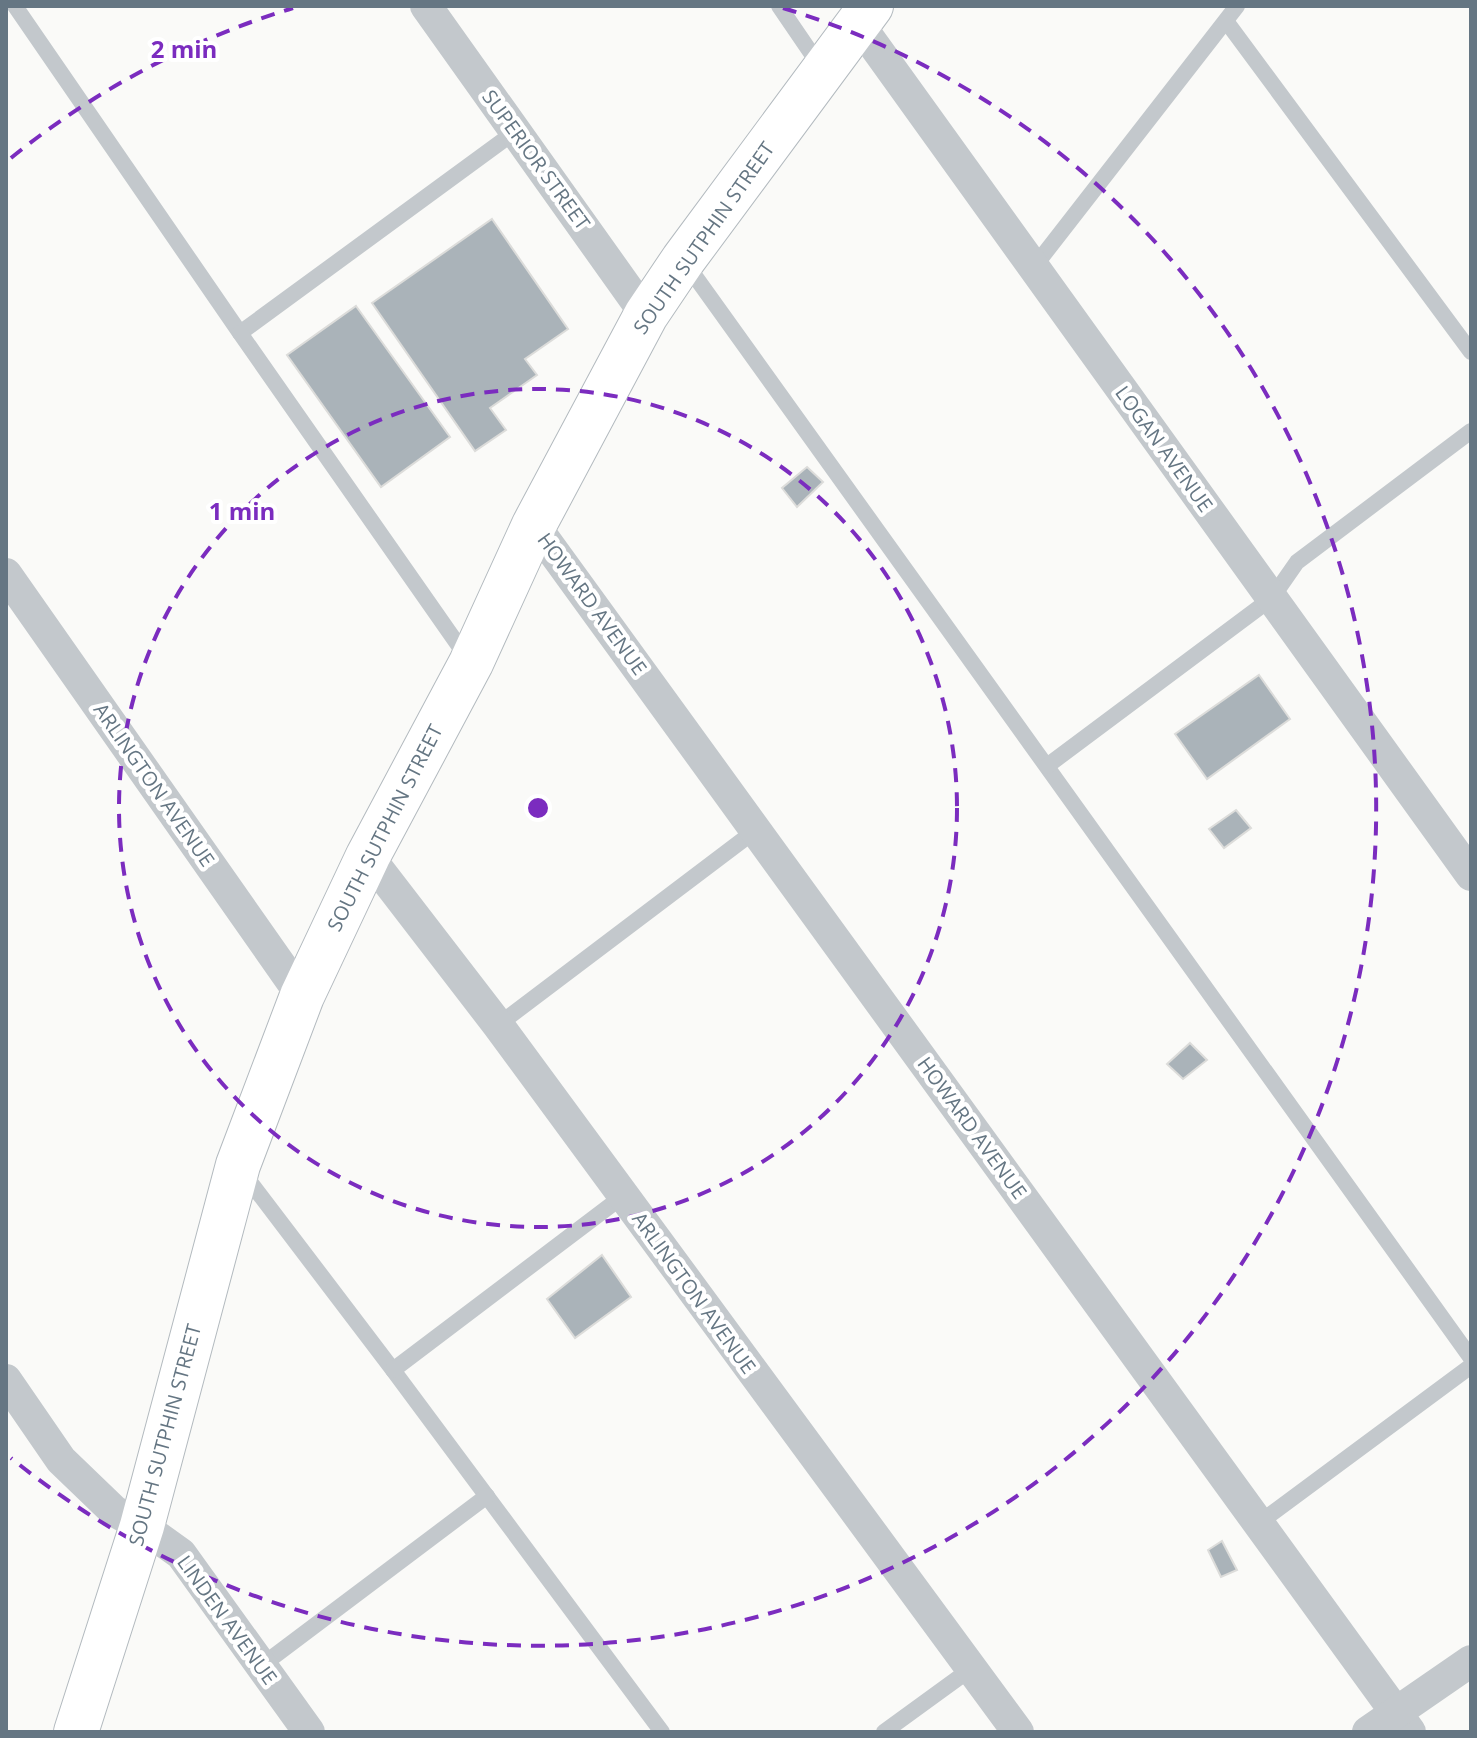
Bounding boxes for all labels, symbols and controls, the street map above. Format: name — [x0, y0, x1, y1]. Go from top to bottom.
text: 2 min — [151, 32, 217, 65]
street label: SUPERIOR STREET — [476, 84, 596, 235]
street label: SOUTH SUTPHIN STREET — [627, 136, 780, 339]
street label: LOGAN AVENUE — [1109, 380, 1219, 517]
text: 1 min — [209, 494, 275, 527]
street label: HOWARD AVENUE — [532, 527, 653, 680]
street label: ARLINGTON AVENUE — [88, 698, 221, 872]
street label: SOUTH SUTPHIN STREET — [321, 720, 449, 936]
centre of rings — [524, 794, 552, 822]
street label: HOWARD AVENUE — [912, 1051, 1033, 1204]
street label: ARLINGTON AVENUE — [626, 1206, 762, 1379]
street label: SOUTH SUTPHIN STREET — [122, 1321, 207, 1549]
street label: LINDEN AVENUE — [171, 1550, 283, 1690]

